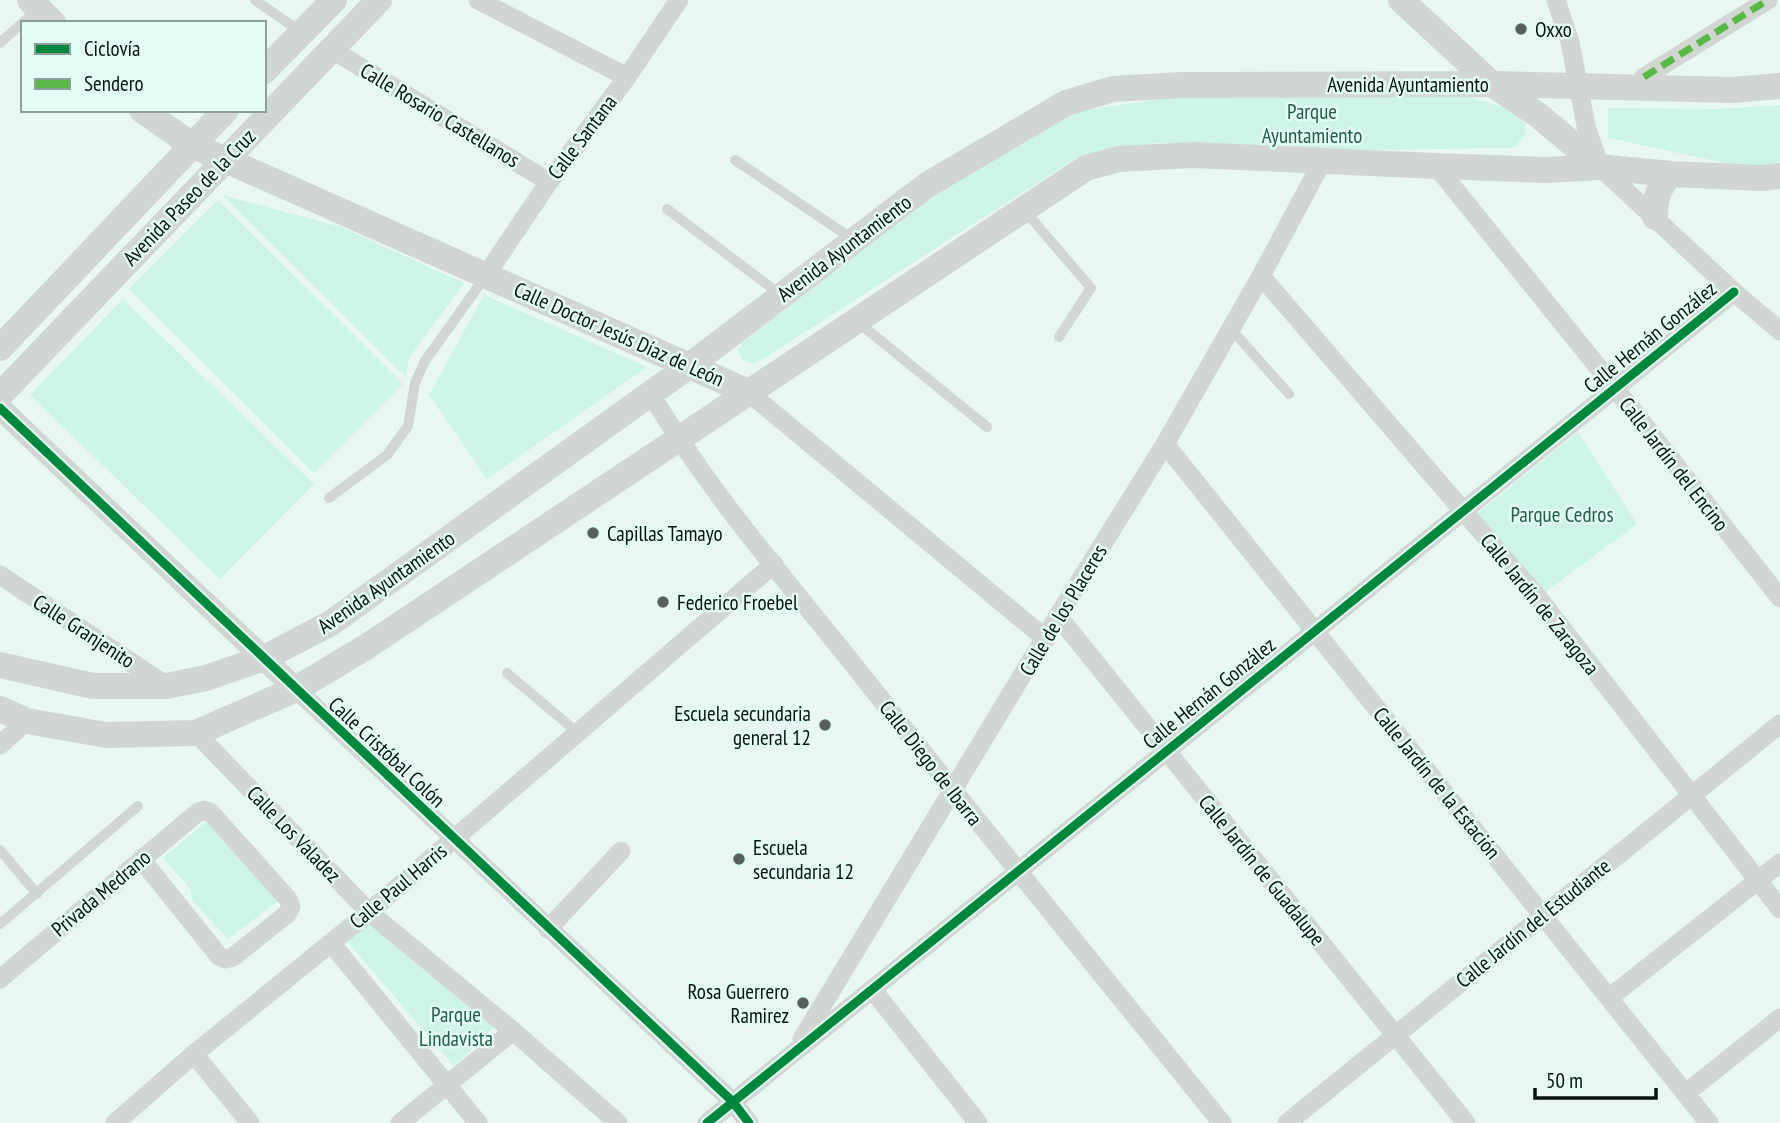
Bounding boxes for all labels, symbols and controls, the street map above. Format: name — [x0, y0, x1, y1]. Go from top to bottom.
place label: Oxxo — [1535, 16, 1572, 43]
legend — [21, 21, 266, 112]
marker: Oxxo — [1513, 21, 1529, 37]
text: Ciclovía — [84, 35, 141, 62]
street label: Calle Rosario Castellanos — [355, 57, 525, 173]
text: Sendero — [84, 70, 143, 97]
street label: Avenida Ayuntamiento — [1327, 71, 1489, 98]
street label: Calle Santana — [541, 89, 623, 185]
park label: Parque Ayuntamiento — [1262, 98, 1362, 149]
street label: Avenida Paseo de la Cruz — [117, 123, 261, 271]
street label: Avenida Ayuntamiento — [771, 189, 917, 307]
street label: Calle Hernán González — [1578, 275, 1722, 399]
street label: Calle Doctor Jesús Díaz de León — [510, 276, 728, 392]
street label: Calle Jardín del Encino — [1613, 392, 1735, 536]
park label: Parque Cedros — [1510, 501, 1614, 528]
place label: Capillas Tamayo — [607, 520, 723, 547]
street label: Avenida Ayuntamiento — [312, 525, 460, 639]
marker: Capillas Tamayo — [585, 525, 601, 541]
street label: Calle Jardín de Zaragoza — [1475, 528, 1605, 680]
street label: Calle de los Placeres — [1013, 539, 1113, 681]
street label: Calle Granjenito — [28, 588, 140, 674]
place label: Federico Froebel — [677, 589, 798, 616]
marker: Federico Froebel — [655, 594, 671, 610]
street label: Calle Hernán González — [1137, 631, 1281, 755]
street label: Calle Cristóbal Colón — [323, 691, 451, 813]
street label: Calle Diego de Ibarra — [874, 695, 988, 831]
place label: Escuela secundaria general 12 — [674, 700, 811, 751]
street label: Calle Jardín de la Estación — [1367, 702, 1507, 864]
marker: Escuela secundaria general 12 — [817, 717, 833, 733]
street label: Calle Los Valadez — [241, 780, 347, 888]
street label: Calle Jardín de Guadalupe — [1193, 789, 1331, 951]
place label: Escuela secundaria 12 — [753, 834, 854, 885]
street label: Calle Paul Harris — [344, 837, 452, 935]
street label: Privada Medrano — [46, 844, 156, 942]
marker: Escuela secundaria 12 — [731, 851, 747, 867]
street label: Calle Jardín del Estudiante — [1450, 852, 1616, 994]
place label: Rosa Guerrero Ramirez — [688, 978, 789, 1029]
marker: Rosa Guerrero Ramirez — [795, 995, 811, 1011]
park label: Parque Lindavista — [419, 1001, 493, 1052]
scale bar — [1535, 1056, 1656, 1100]
text: 50 m — [1546, 1067, 1583, 1094]

